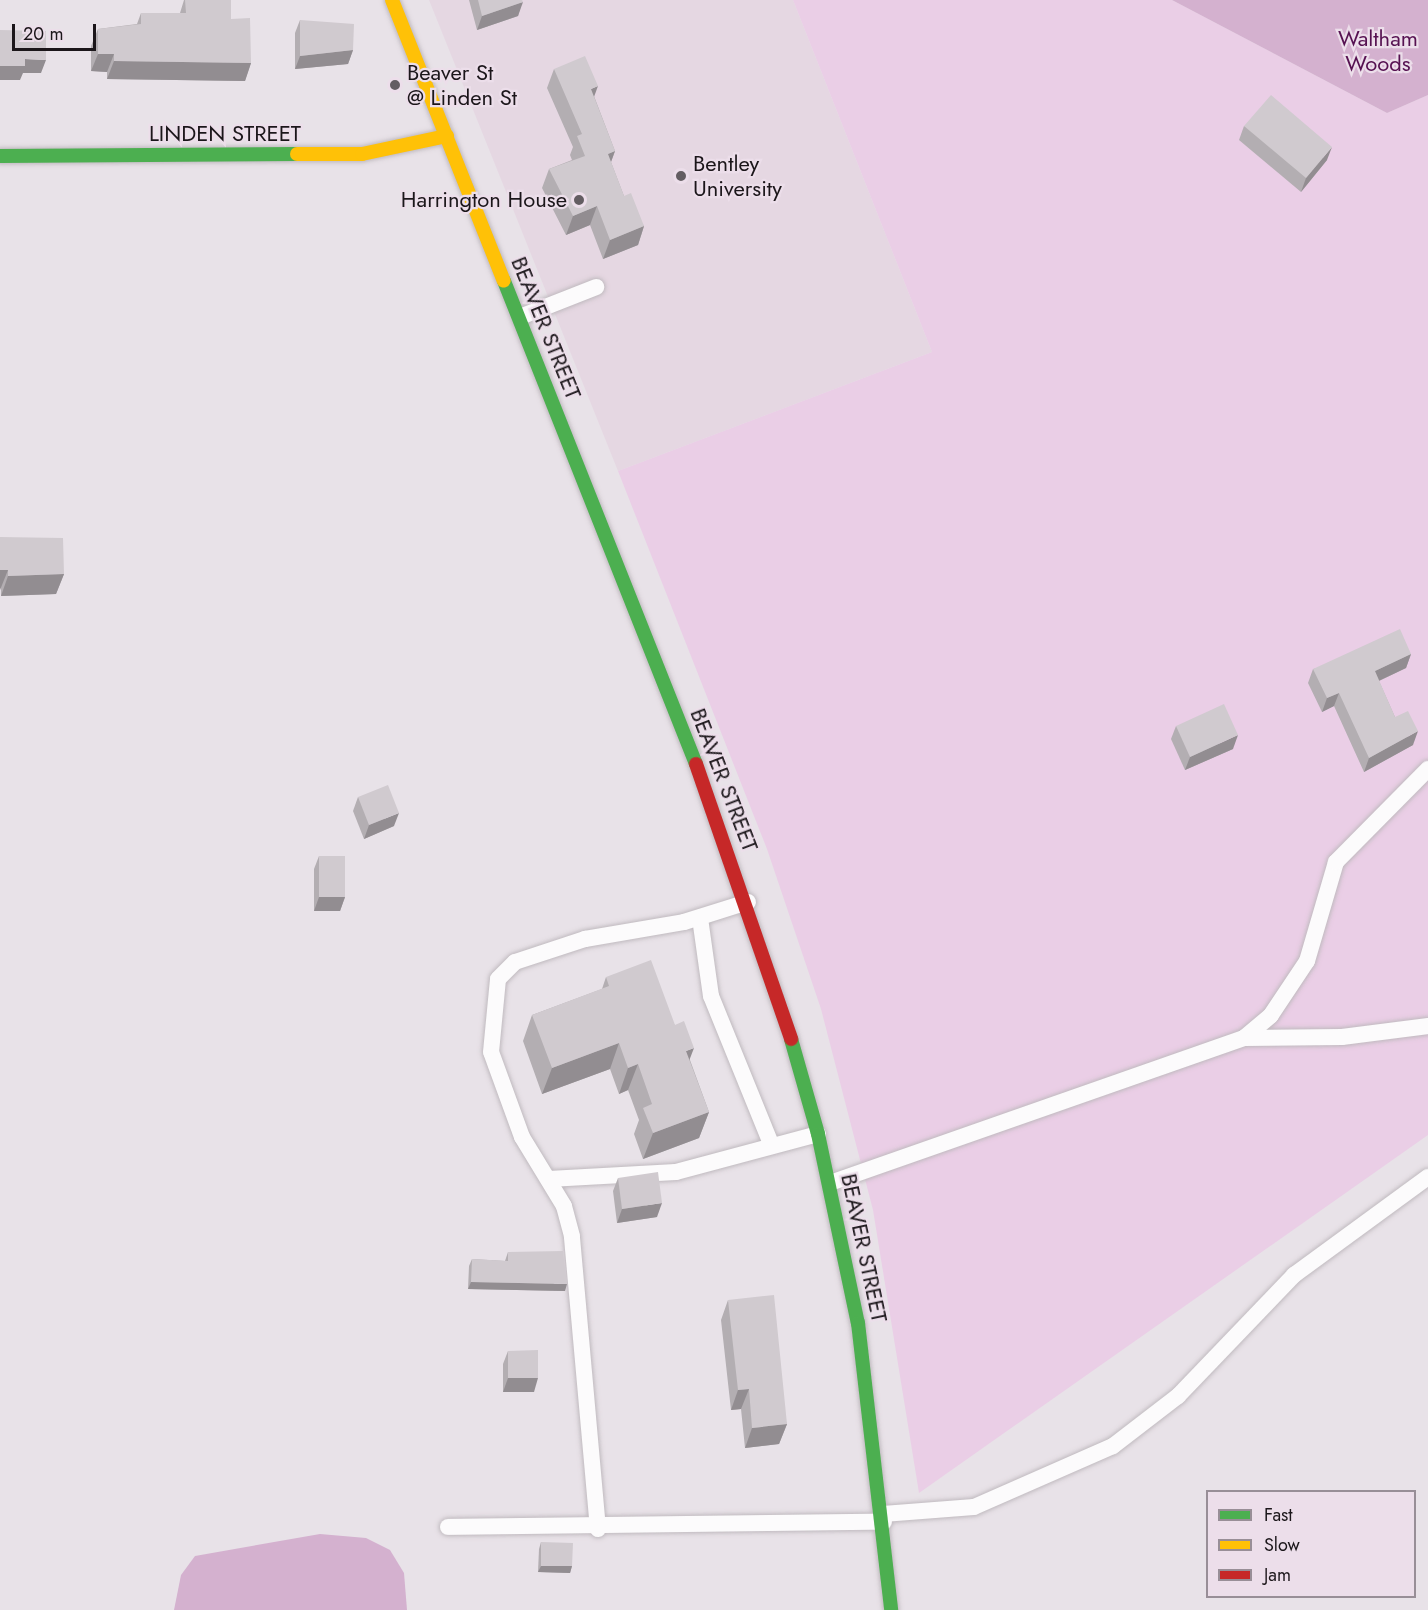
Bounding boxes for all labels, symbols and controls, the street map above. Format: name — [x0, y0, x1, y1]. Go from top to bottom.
scale bar — [15, 12, 99, 50]
text: 20 m — [23, 21, 63, 47]
park label: Waltham Woods — [1338, 25, 1418, 76]
place label: Beaver St @ Linden St — [407, 59, 517, 110]
marker: Beaver St @ Linden St — [388, 78, 402, 92]
street label: LINDEN STREET — [149, 121, 301, 147]
place label: Bentley University — [693, 150, 782, 202]
marker: Bentley University — [674, 169, 688, 183]
place label: Harrington House — [401, 187, 567, 213]
marker: Harrington House — [572, 193, 586, 207]
street label: BEAVER STREET — [505, 253, 587, 403]
street label: BEAVER STREET — [685, 705, 763, 855]
street label: BEAVER STREET — [835, 1171, 893, 1325]
legend — [1206, 1490, 1416, 1598]
text: Fast — [1264, 1502, 1293, 1528]
text: Slow — [1264, 1532, 1300, 1558]
text: Jam — [1264, 1562, 1291, 1588]

